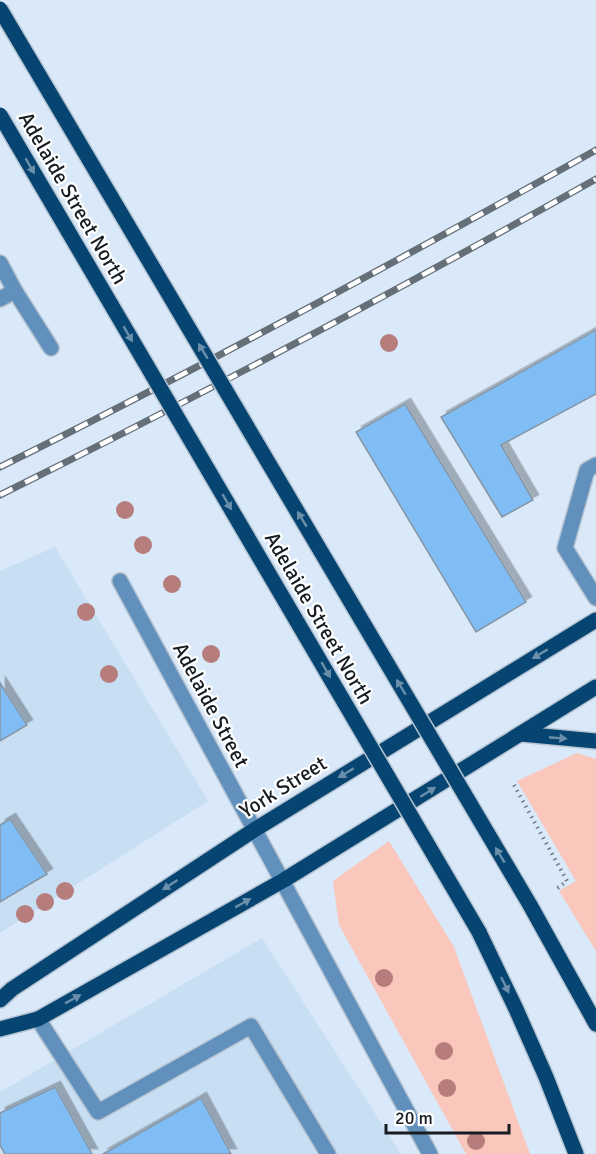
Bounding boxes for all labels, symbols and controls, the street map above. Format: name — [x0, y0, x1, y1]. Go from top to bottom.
street label: Adelaide Street North — [13, 107, 133, 289]
one-way arrow — [24, 158, 35, 174]
one-way arrow — [123, 326, 134, 342]
one-way arrow — [197, 343, 208, 359]
one-way arrow — [222, 494, 232, 511]
one-way arrow — [296, 511, 307, 527]
street label: Adelaide Street North — [259, 527, 379, 709]
street label: Adelaide Street — [167, 638, 255, 772]
one-way arrow — [532, 649, 548, 660]
one-way arrow — [320, 662, 331, 678]
one-way arrow — [396, 678, 406, 695]
one-way arrow — [549, 733, 568, 743]
street label: York Street — [235, 750, 331, 824]
one-way arrow — [338, 767, 354, 778]
one-way arrow — [419, 786, 436, 797]
one-way arrow — [495, 847, 506, 863]
one-way arrow — [162, 879, 179, 890]
one-way arrow — [235, 898, 251, 909]
one-way arrow — [500, 976, 509, 993]
one-way arrow — [65, 994, 82, 1004]
scale bar — [386, 1097, 509, 1135]
text: 20 m — [395, 1107, 433, 1129]

